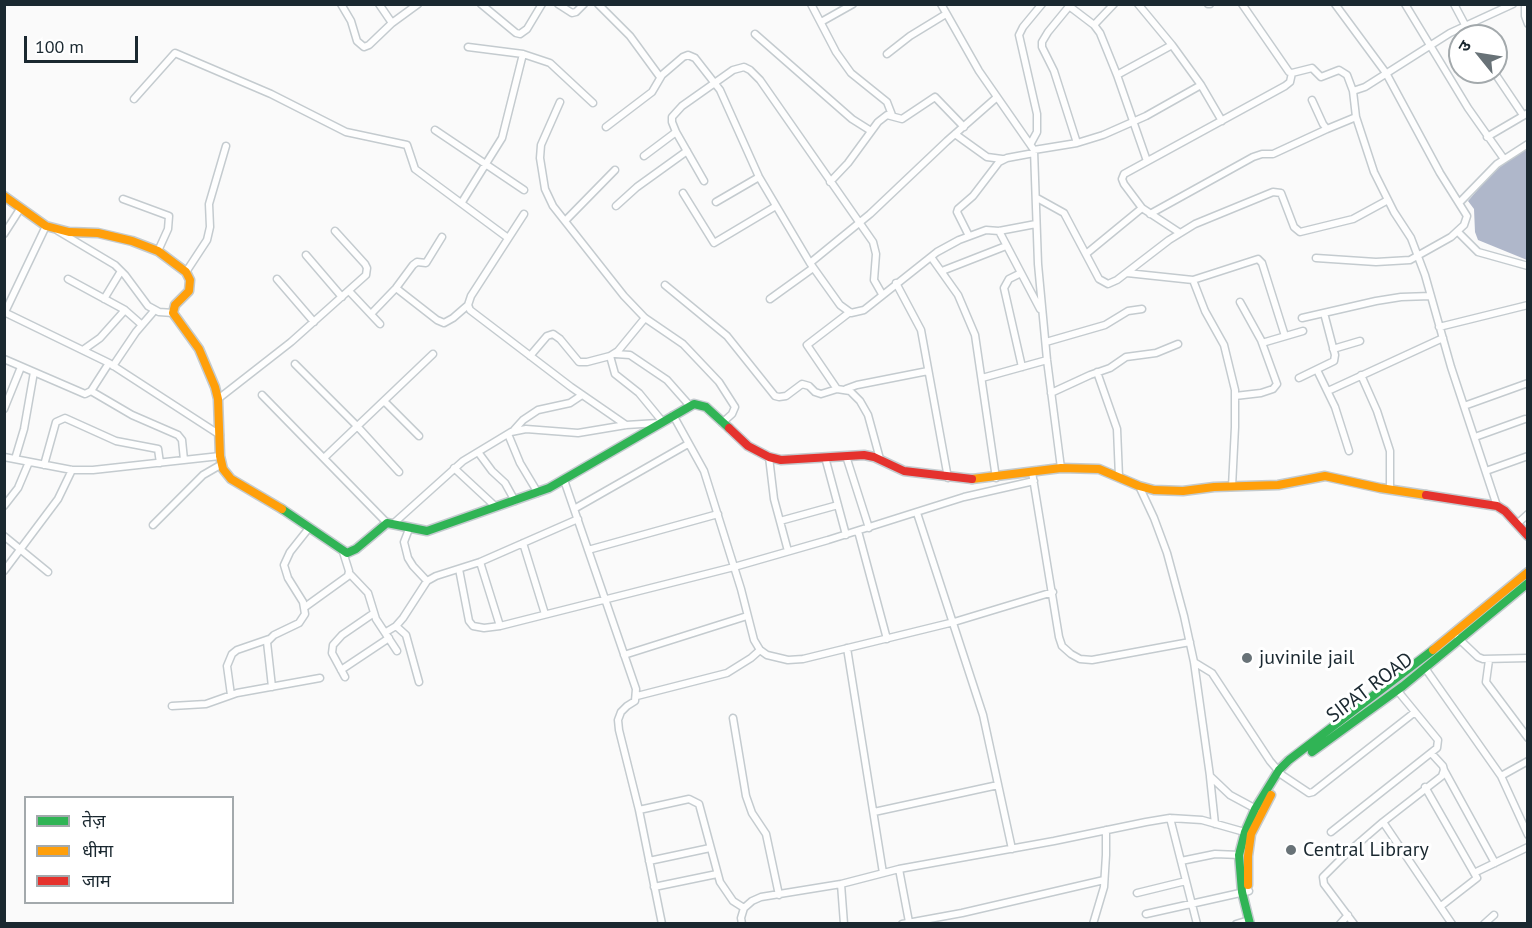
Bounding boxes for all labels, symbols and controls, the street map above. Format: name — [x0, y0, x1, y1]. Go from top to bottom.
scale bar — [27, 24, 141, 62]
north arrow — [1448, 24, 1508, 84]
text: 100 m — [35, 35, 84, 58]
text: उ — [1453, 37, 1475, 55]
place label: juvinile jail — [1259, 646, 1354, 670]
street label: SIPAT ROAD — [1322, 648, 1418, 728]
marker: juvinile jail — [1240, 651, 1254, 665]
legend — [24, 796, 234, 904]
text: तेज़ — [82, 809, 106, 832]
place label: Central Library — [1303, 838, 1429, 862]
text: धीमा — [82, 839, 113, 862]
marker: Central Library — [1284, 843, 1298, 857]
text: जाम — [82, 869, 111, 892]

